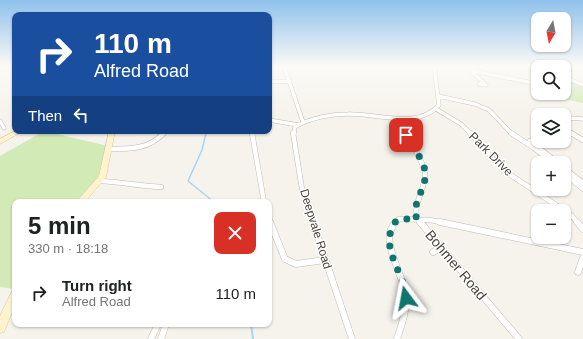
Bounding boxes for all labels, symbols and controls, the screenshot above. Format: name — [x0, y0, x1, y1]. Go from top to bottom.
north arrow — [531, 12, 571, 52]
map controls — [531, 12, 571, 244]
icon: right — [28, 28, 80, 80]
text: 110 m — [94, 28, 172, 59]
button: search — [531, 60, 571, 100]
text: Alfred Road — [94, 61, 189, 81]
icon: left — [70, 104, 92, 126]
text: Then — [28, 107, 62, 124]
button: layers — [531, 108, 571, 148]
pin — [389, 118, 423, 152]
icon: arrive — [395, 124, 417, 146]
street label: Park Drive — [466, 129, 516, 179]
button: + — [531, 156, 571, 196]
street label: Deepvale Road — [297, 187, 335, 271]
button: − — [531, 204, 571, 244]
text: 5 min — [28, 212, 91, 239]
button: close — [214, 212, 256, 254]
street label: Bohmer Road — [422, 227, 490, 303]
text: 330 m · 18:18 — [28, 241, 108, 256]
text: Turn right — [62, 277, 132, 294]
position arrow — [385, 277, 427, 319]
icon: right — [28, 282, 50, 304]
text: 110 m — [215, 285, 256, 302]
text: Alfred Road — [62, 294, 131, 309]

